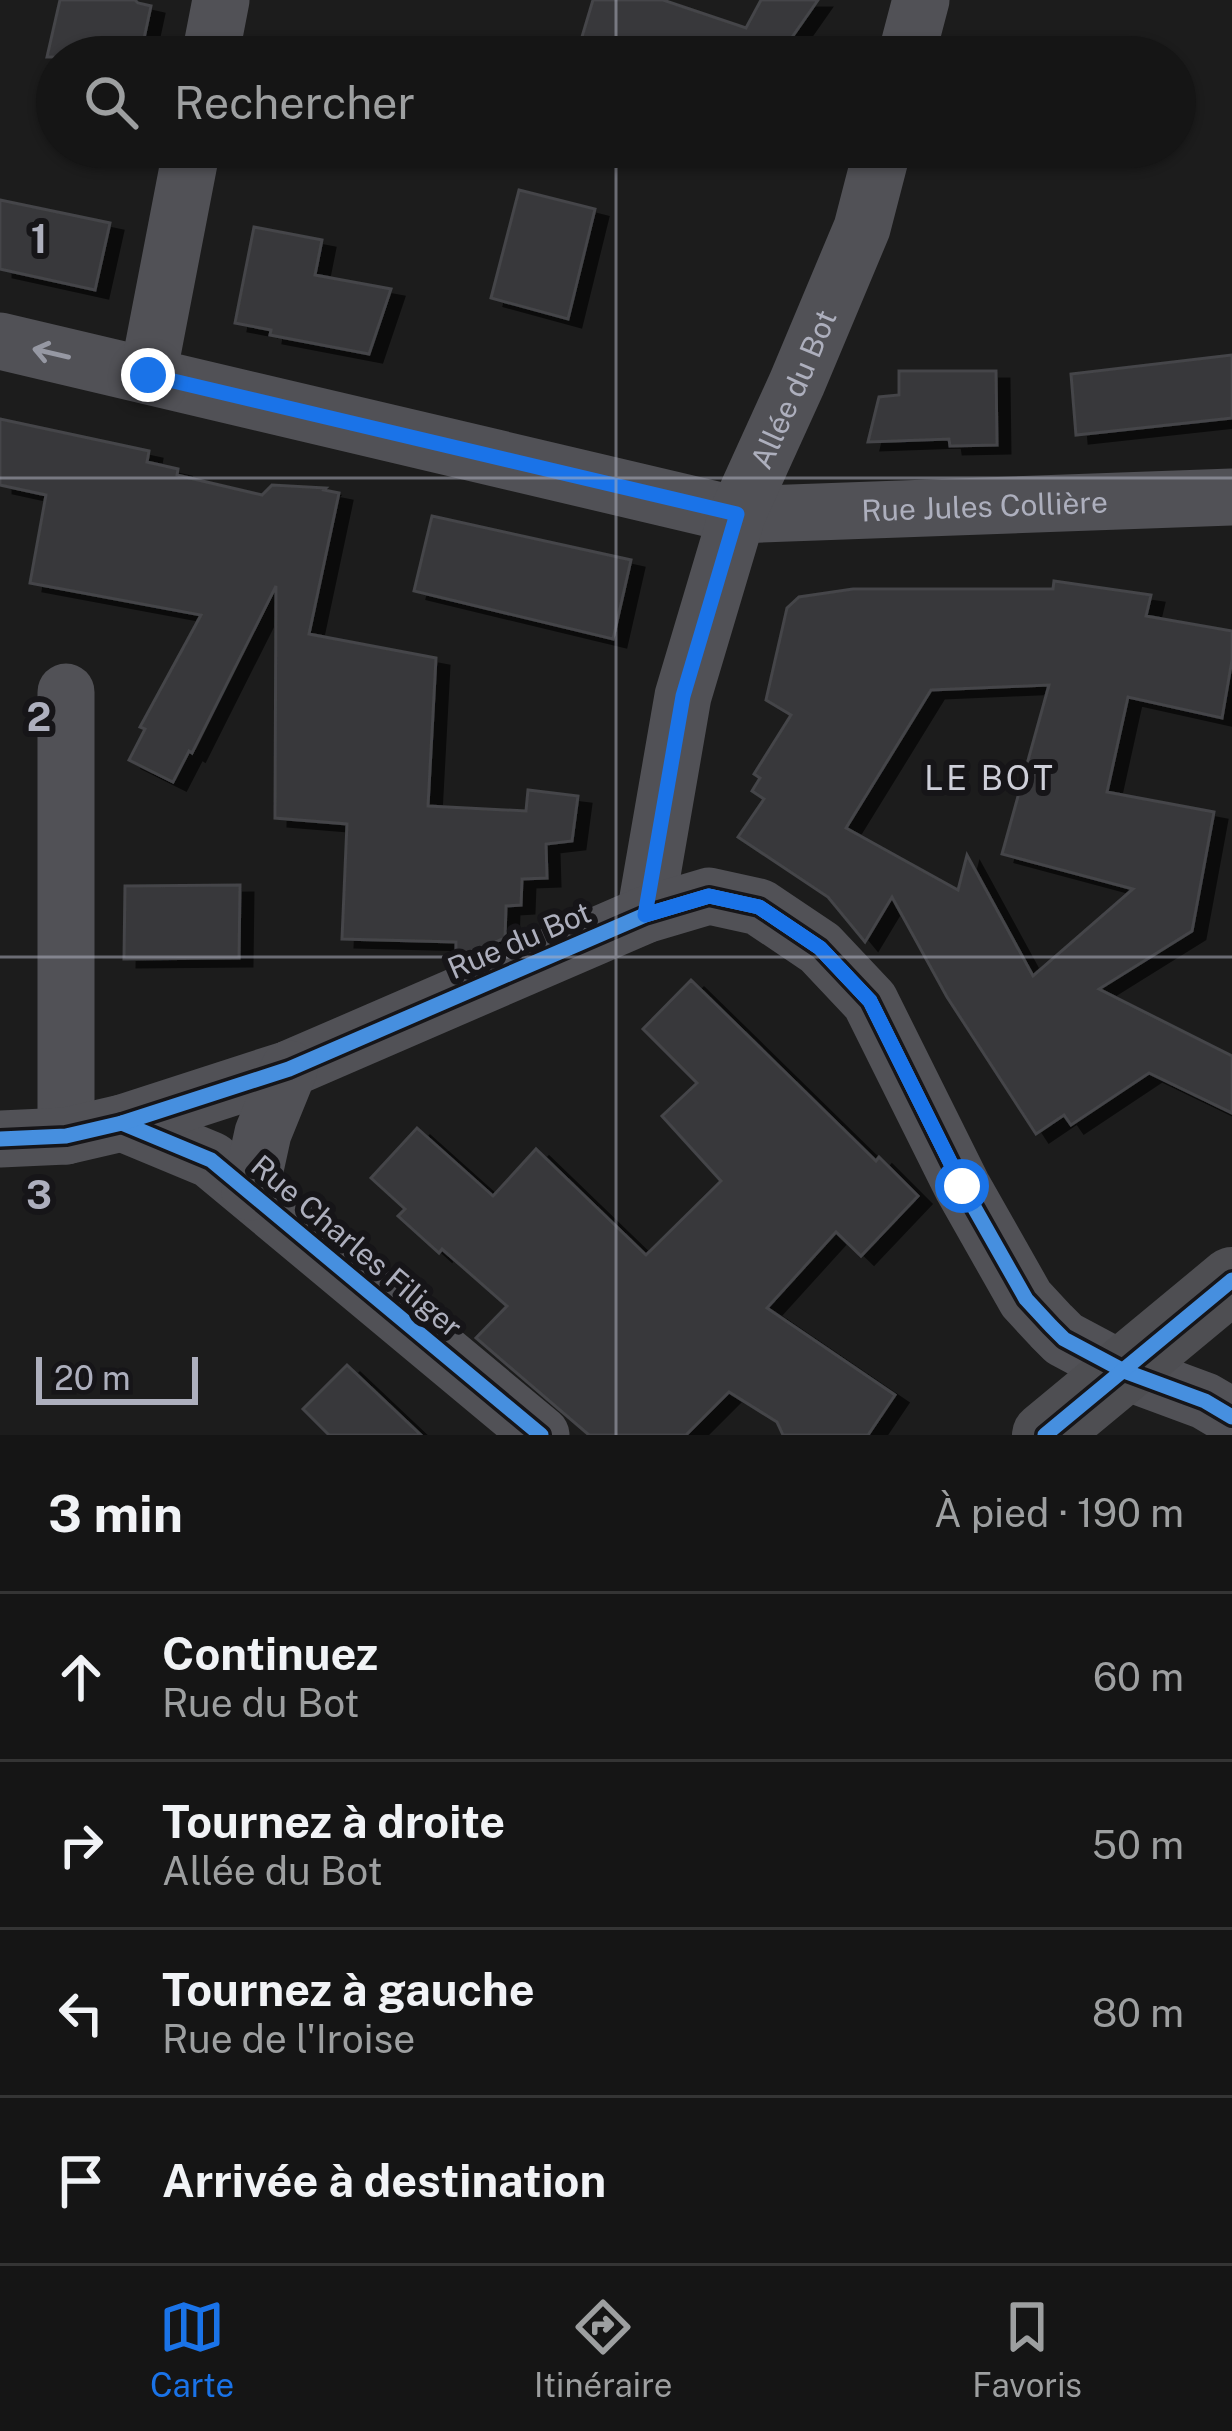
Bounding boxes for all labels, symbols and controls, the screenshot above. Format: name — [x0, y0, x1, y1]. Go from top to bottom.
search box — [36, 36, 1196, 168]
icon: search — [78, 69, 144, 135]
text: Rechercher — [174, 76, 415, 129]
text: 1 — [31, 216, 47, 262]
street label: Allée du Bot — [743, 304, 844, 474]
one-way arrow — [32, 341, 70, 363]
route end — [121, 348, 175, 402]
street label: Rue Jules Collière — [861, 484, 1108, 528]
text: 2 — [27, 694, 51, 740]
district label: LE BOT — [924, 759, 1056, 797]
street label: Rue du Bot — [442, 894, 596, 986]
street label: Rue Charles Filiger — [244, 1147, 470, 1345]
route start — [935, 1159, 989, 1213]
text: 3 — [26, 1172, 52, 1218]
scale bar — [36, 1351, 198, 1404]
text: 20 m — [54, 1359, 130, 1397]
text: 3 min — [48, 1484, 183, 1543]
text: À pied · 190 m — [934, 1490, 1184, 1536]
text: Continuez — [162, 1627, 378, 1680]
icon: ahead — [48, 1644, 114, 1710]
text: 60 m — [1093, 1654, 1184, 1700]
text: Rue du Bot — [162, 1680, 360, 1726]
text: Tournez à droite — [162, 1795, 505, 1848]
icon: right — [48, 1812, 114, 1878]
text: 50 m — [1092, 1822, 1184, 1868]
text: Allée du Bot — [162, 1848, 383, 1894]
text: Tournez à gauche — [162, 1963, 535, 2016]
icon: left — [48, 1980, 114, 2046]
text: 80 m — [1092, 1990, 1184, 2036]
text: Rue de l'Iroise — [162, 2016, 415, 2062]
icon: arrive — [48, 2148, 114, 2214]
text: Arrivée à destination — [162, 2154, 606, 2207]
tab: Carte — [150, 2294, 234, 2404]
tab: Itinéraire — [534, 2294, 672, 2404]
tab: Favoris — [972, 2294, 1082, 2404]

